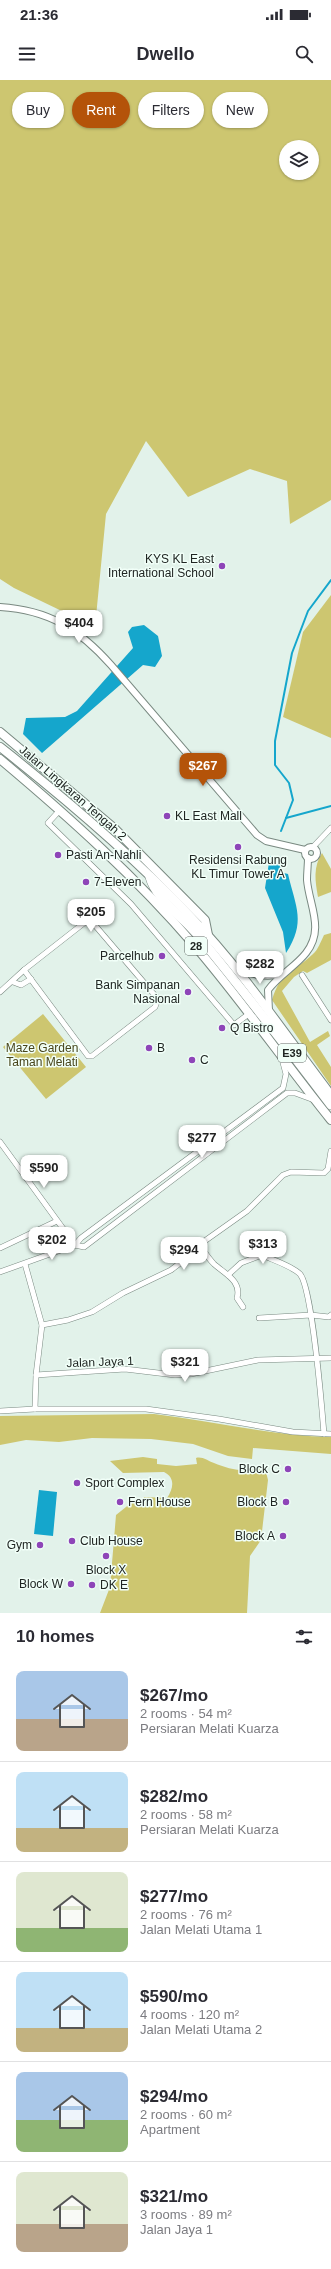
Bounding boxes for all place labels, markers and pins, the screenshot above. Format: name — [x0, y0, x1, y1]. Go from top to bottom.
place label: KYS KL East International School — [108, 552, 215, 580]
marker: KYS KL East International School — [217, 561, 227, 571]
pin: $404 — [55, 610, 103, 644]
pin: $267 — [179, 753, 227, 787]
place label: KL East Mall — [175, 809, 242, 823]
marker: KL East Mall — [162, 811, 172, 821]
marker: Residensi Rabung KL Timur Tower A — [233, 842, 243, 852]
place label: Pasti An-Nahli — [66, 848, 141, 862]
marker: Pasti An-Nahli — [53, 850, 63, 860]
place label: Residensi Rabung KL Timur Tower A — [189, 853, 287, 881]
place label: 7-Eleven — [94, 875, 141, 889]
marker: 7-Eleven — [81, 877, 91, 887]
pin: $205 — [67, 899, 115, 933]
place label: Parcelhub — [100, 949, 154, 963]
marker: Parcelhub — [157, 951, 167, 961]
pin: $282 — [236, 951, 284, 985]
place label: Bank Simpanan Nasional — [95, 978, 180, 1006]
marker: Bank Simpanan Nasional — [183, 987, 193, 997]
place label: Q Bistro — [230, 1021, 274, 1035]
marker: Q Bistro — [217, 1023, 227, 1033]
place label: B — [157, 1041, 165, 1055]
marker: B — [144, 1043, 154, 1053]
place label: C — [200, 1053, 209, 1067]
marker: C — [187, 1055, 197, 1065]
pin: $277 — [178, 1125, 226, 1159]
pin: $590 — [20, 1155, 68, 1189]
pin: $202 — [28, 1227, 76, 1261]
pin: $313 — [239, 1231, 287, 1265]
pin: $294 — [160, 1237, 208, 1271]
pin: $321 — [161, 1349, 209, 1383]
place label: Block C — [239, 1462, 280, 1476]
marker: Block C — [283, 1464, 293, 1474]
place label: Sport Complex — [85, 1476, 164, 1490]
marker: Sport Complex — [72, 1478, 82, 1488]
place label: Fern House — [128, 1495, 191, 1509]
place label: Block B — [237, 1495, 278, 1509]
marker: Fern House — [115, 1497, 125, 1507]
marker: Block B — [281, 1497, 291, 1507]
place label: Block A — [235, 1529, 275, 1543]
marker: Block A — [278, 1531, 288, 1541]
place label: Club House — [80, 1534, 143, 1548]
marker: Club House — [67, 1536, 77, 1546]
place label: Gym — [7, 1538, 32, 1552]
marker: Gym — [35, 1540, 45, 1550]
marker: Block X — [101, 1551, 111, 1561]
place label: Block X — [86, 1563, 126, 1577]
place label: Block W — [19, 1577, 64, 1591]
place label: DK E — [100, 1578, 128, 1592]
marker: Block W — [66, 1579, 76, 1589]
marker: DK E — [87, 1580, 97, 1590]

